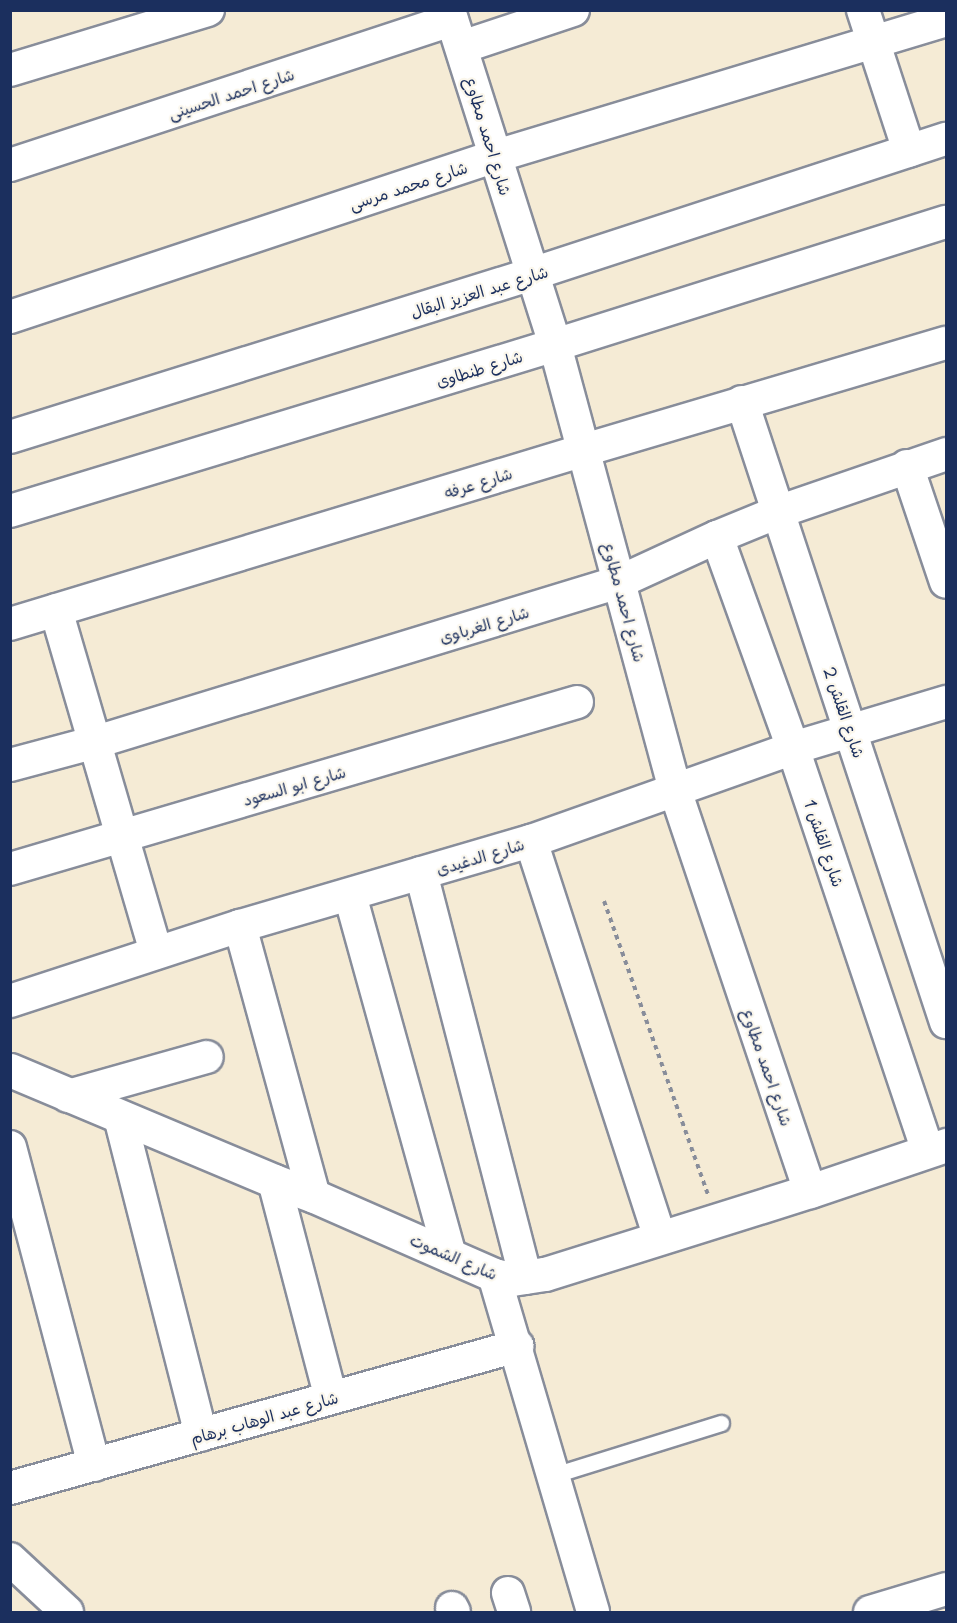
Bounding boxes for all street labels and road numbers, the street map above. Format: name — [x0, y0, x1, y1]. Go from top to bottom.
street label: شارع احمد الحسينى — [166, 64, 296, 122]
street label: شارع احمد مطاوع — [462, 74, 516, 198]
street label: شارع محمد مرسى — [346, 157, 470, 213]
street label: شارع عبد العزيز البقال — [408, 261, 550, 321]
street label: شارع طنطاوى — [433, 346, 525, 390]
street label: شارع عرفه — [442, 463, 514, 501]
street label: شارع احمد مطاوع — [600, 540, 650, 664]
street label: شارع الغرباوى — [437, 601, 531, 647]
street label: شارع القلش 2 — [820, 664, 870, 760]
street label: شارع ابو السعود — [240, 761, 348, 809]
street label: شارع القلش 1 — [801, 797, 849, 889]
street label: شارع الدغيدى — [434, 833, 526, 879]
street label: شارع احمد مطاوع — [739, 1006, 797, 1128]
street label: شارع الشموت — [408, 1229, 500, 1283]
street label: شارع عبد الوهاب برهام — [188, 1387, 340, 1447]

